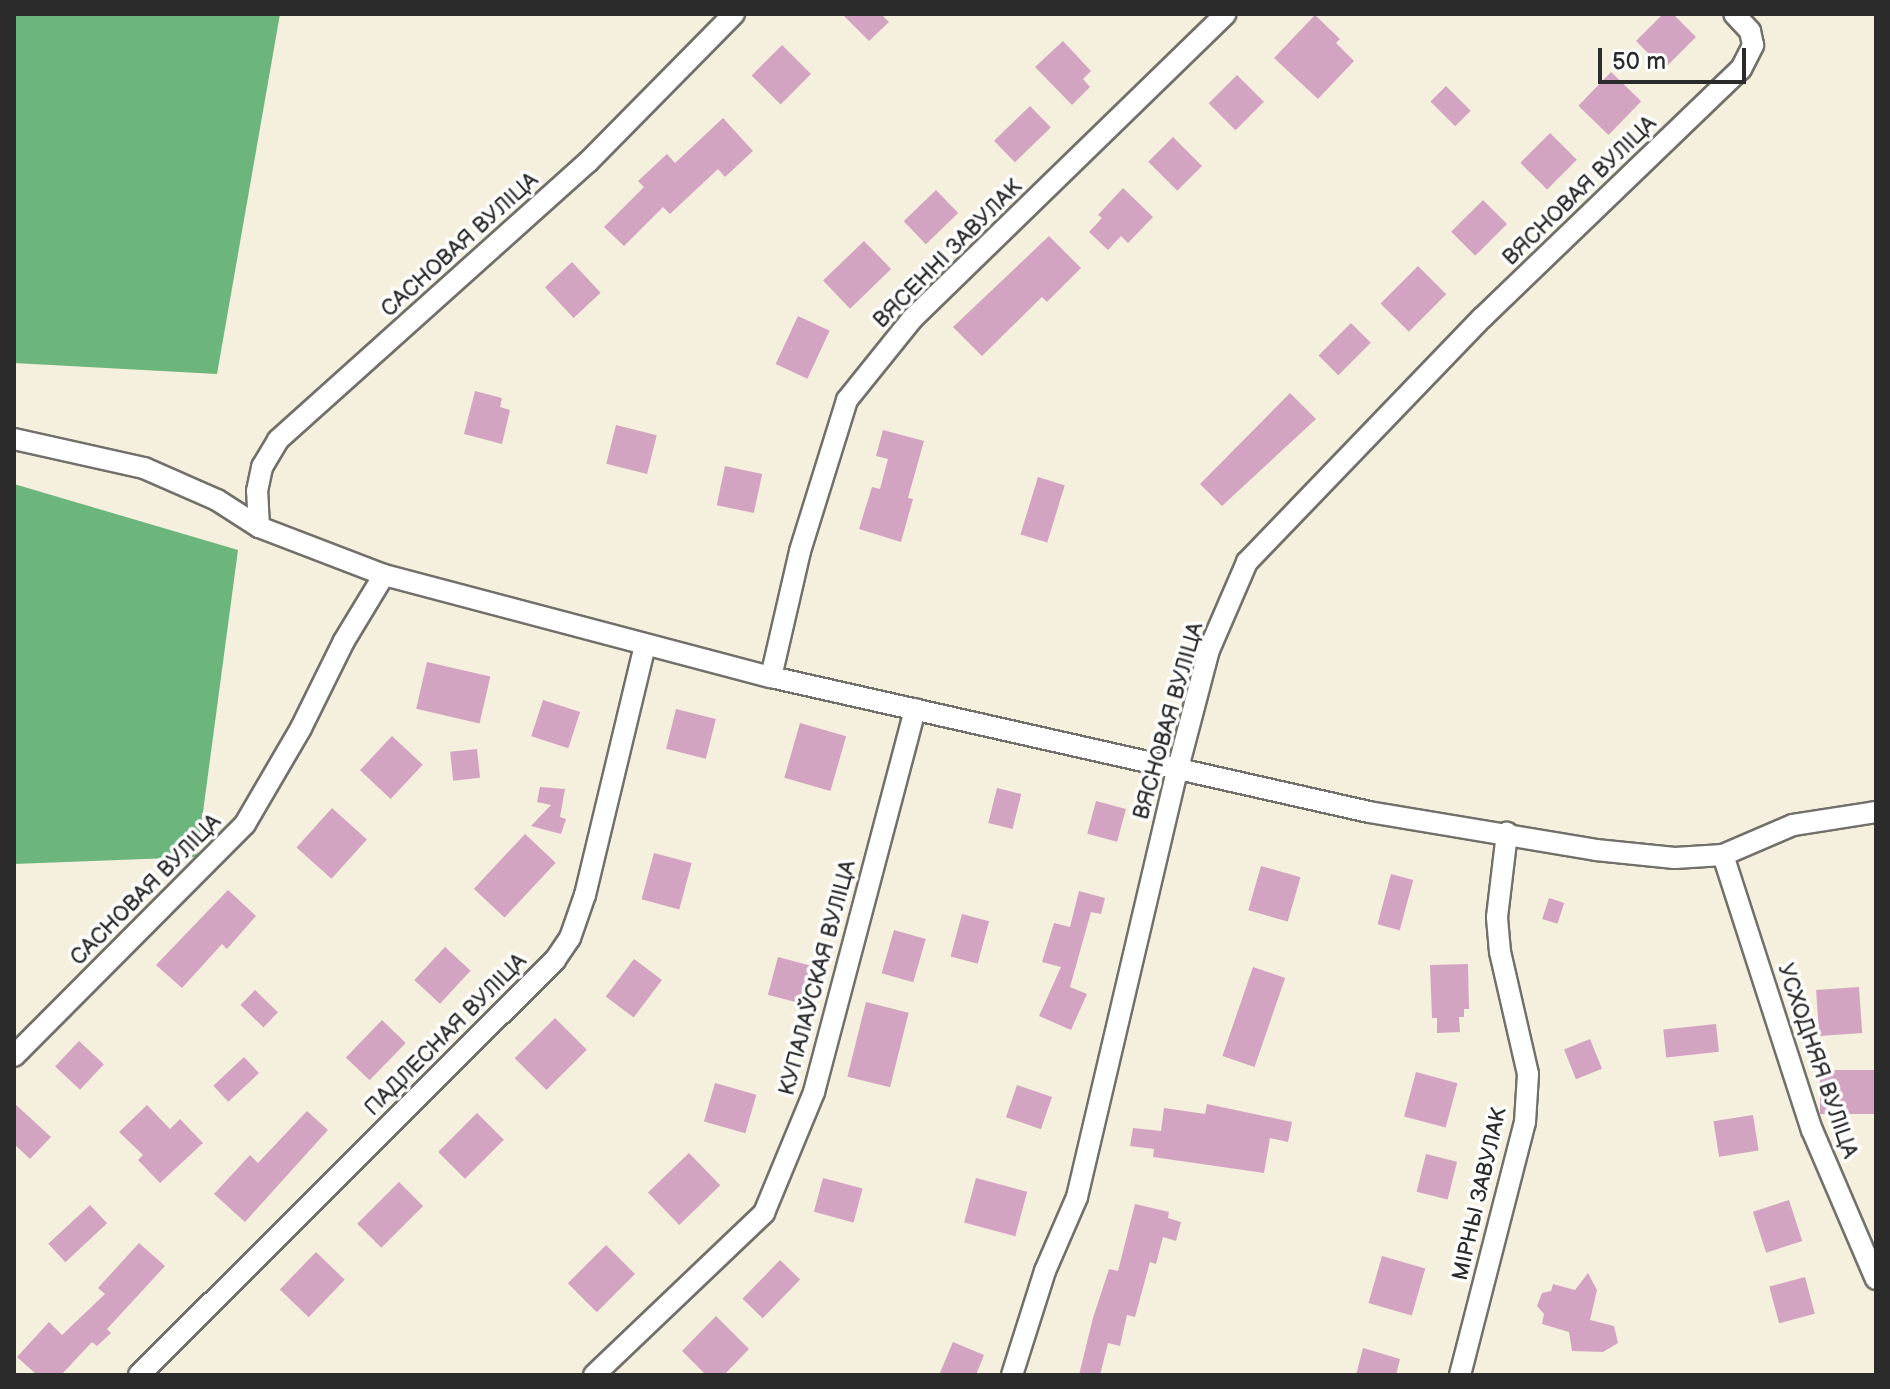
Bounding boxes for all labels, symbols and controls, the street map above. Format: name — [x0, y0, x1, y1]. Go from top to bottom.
scale bar — [1602, 32, 1750, 82]
text: 50 m — [1612, 47, 1666, 76]
street label: ВЯСНОВАЯ ВУЛІЦА — [1498, 111, 1662, 271]
street label: САСНОВАЯ ВУЛІЦА — [376, 167, 544, 323]
street label: ВЯСЕННІ ЗАВУЛАК — [868, 174, 1028, 334]
street label: ВЯСНОВАЯ ВУЛІЦА — [1128, 619, 1210, 823]
street label: САСНОВАЯ ВУЛІЦА — [65, 809, 227, 971]
street label: КУПАЛАЎСКАЯ ВУЛІЦА — [774, 858, 862, 1098]
street label: ПАДЛЕСНАЯ ВУЛІЦА — [359, 948, 533, 1122]
street label: УСХОДНЯЯ ВУЛІЦА — [1771, 960, 1863, 1162]
street label: МІРНЫ ЗАВУЛАК — [1447, 1105, 1513, 1283]

